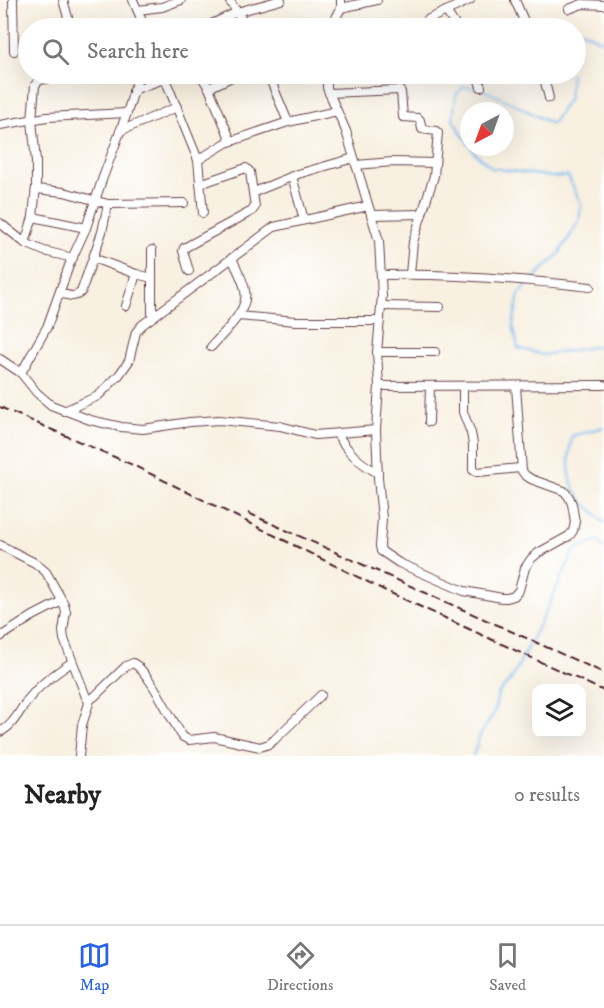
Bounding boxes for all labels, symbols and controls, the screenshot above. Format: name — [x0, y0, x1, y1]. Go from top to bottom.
search box — [18, 18, 586, 84]
icon: search — [39, 35, 72, 68]
text: Search here — [87, 38, 189, 65]
north arrow — [460, 102, 514, 156]
map controls — [532, 684, 586, 738]
button: layers — [532, 684, 586, 738]
text: Nearby — [24, 779, 101, 812]
text: 0 results — [514, 783, 580, 808]
tab: Map — [78, 939, 111, 995]
tab: Directions — [267, 939, 333, 995]
tab: Saved — [489, 939, 526, 995]

